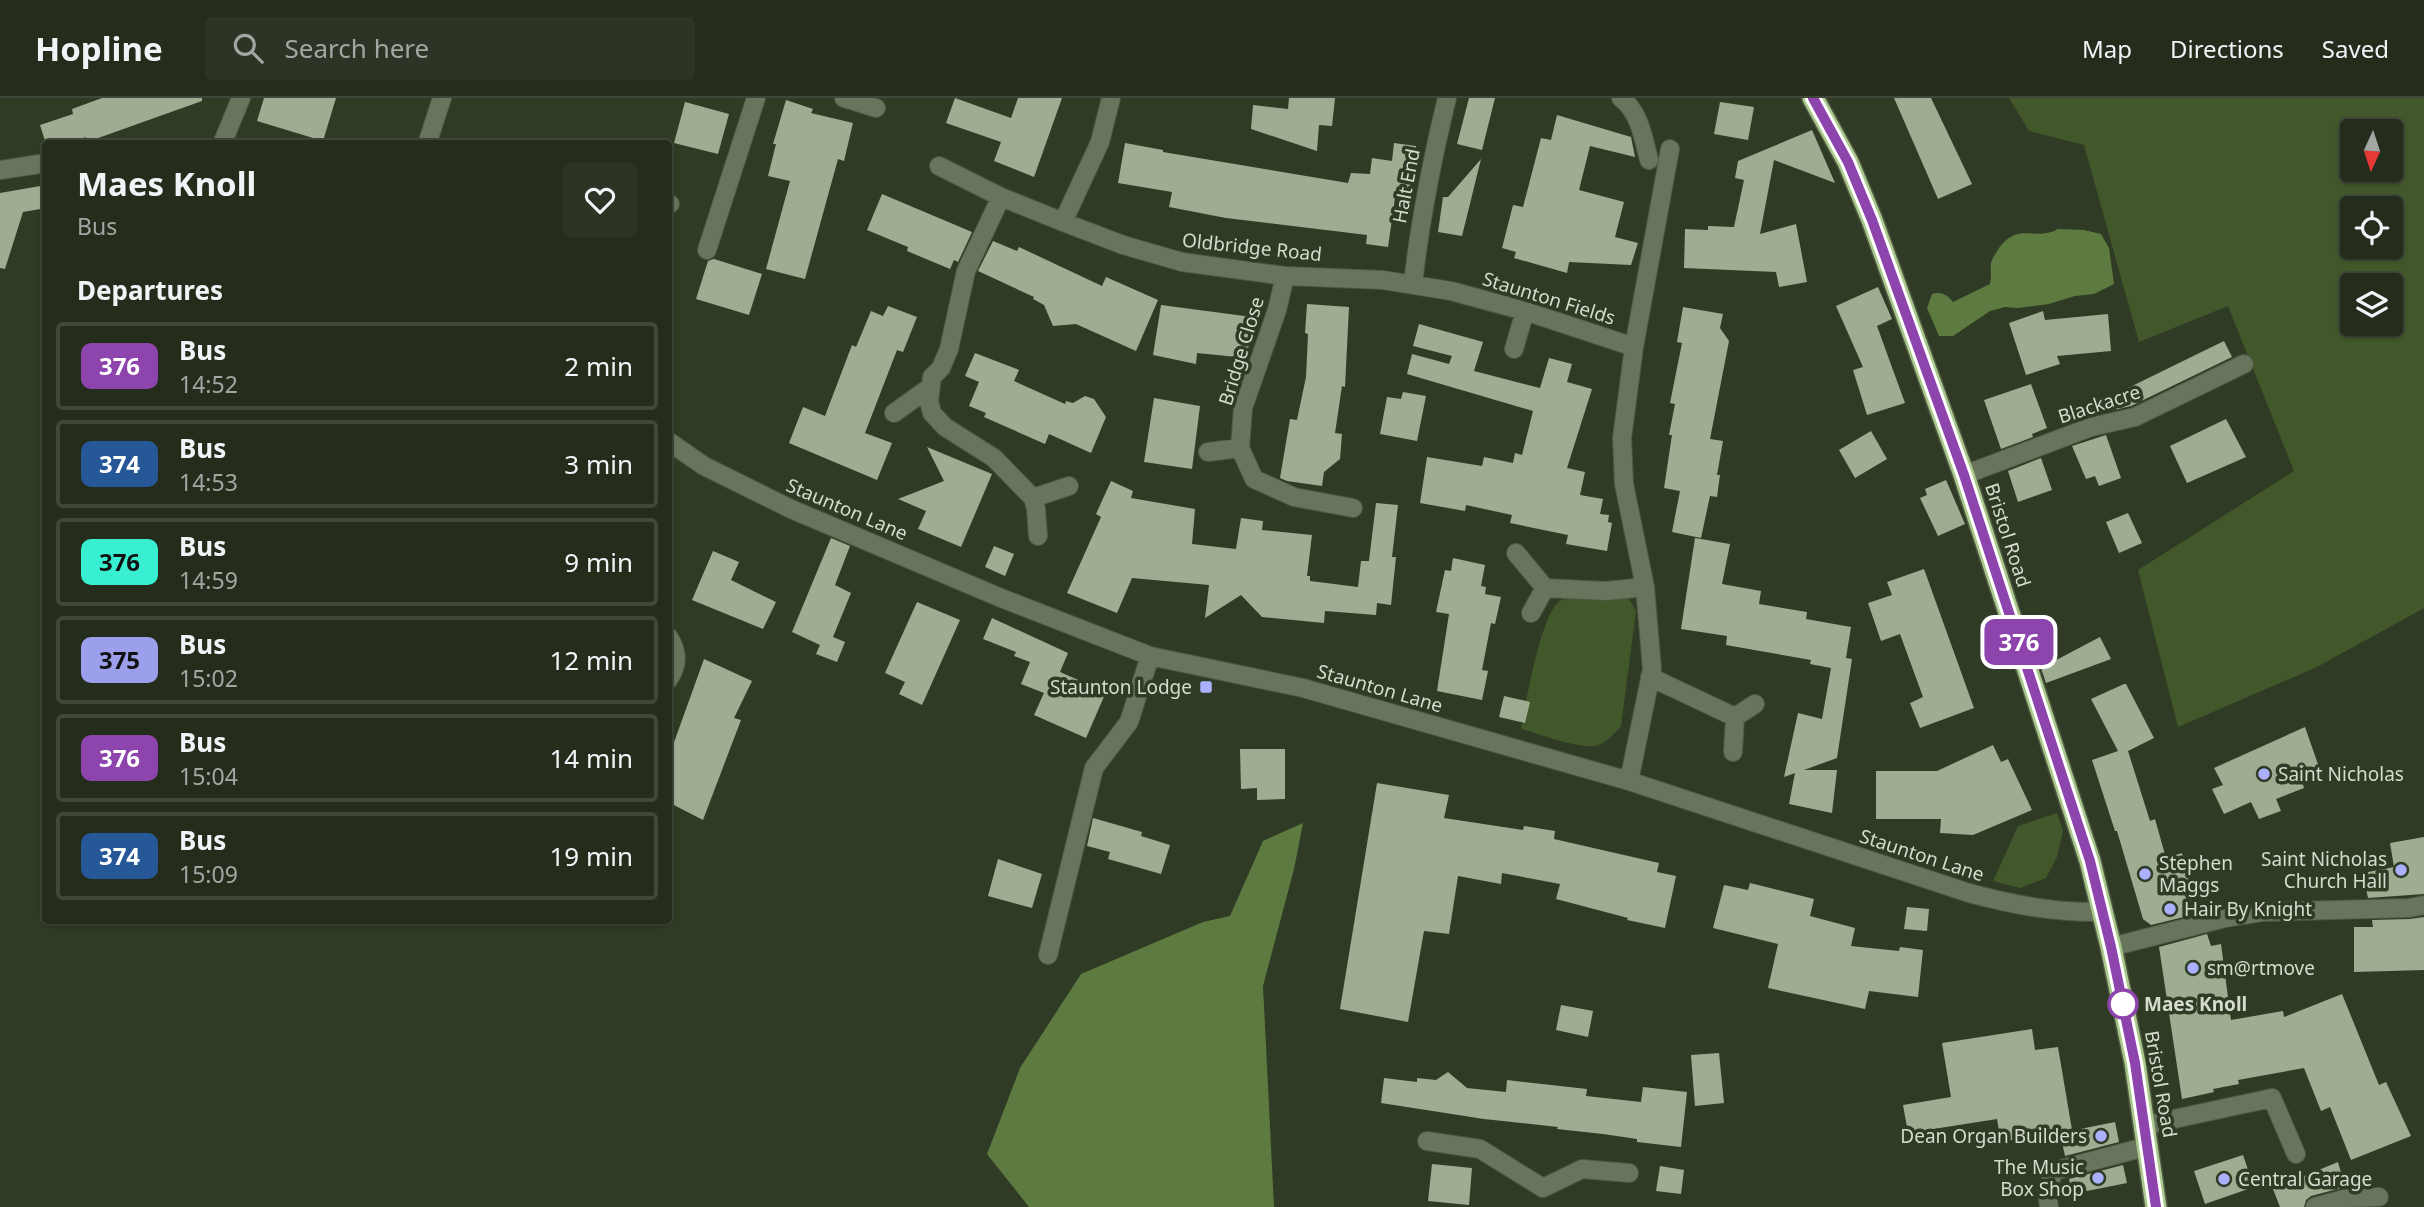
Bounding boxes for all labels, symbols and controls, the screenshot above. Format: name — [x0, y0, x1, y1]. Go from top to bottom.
search box — [205, 17, 695, 80]
text: Hopline — [35, 26, 163, 71]
icon: search — [229, 29, 267, 67]
text: Search here — [285, 30, 429, 66]
text: Map — [2082, 32, 2132, 65]
text: Directions — [2170, 32, 2284, 65]
text: Saved — [2322, 32, 2389, 65]
north arrow — [2340, 119, 2403, 182]
map controls — [2340, 119, 2403, 336]
street label: Halt End — [1386, 146, 1426, 226]
text: Maes Knoll — [77, 161, 256, 206]
button: heart — [563, 163, 637, 237]
button: locate — [2340, 196, 2403, 259]
text: Bus — [77, 210, 117, 242]
street label: Oldbridge Road — [1181, 227, 1323, 267]
street label: Staunton Fields — [1479, 265, 1619, 331]
text: Departures — [77, 272, 223, 308]
button: layers — [2340, 273, 2403, 336]
street label: Bridge Close — [1212, 293, 1270, 409]
text: Bus — [179, 332, 226, 368]
text: 2 min — [564, 348, 633, 384]
text: 376 — [99, 349, 140, 382]
text: 14:52 — [179, 368, 238, 400]
street label: Blackacre — [2054, 378, 2144, 430]
text: Bus — [179, 430, 226, 466]
text: 3 min — [564, 446, 633, 482]
text: 374 — [99, 447, 140, 480]
text: 14:53 — [179, 466, 238, 498]
street label: Staunton Lane — [782, 472, 912, 546]
street label: Bristol Road — [1979, 480, 2037, 590]
text: Bus — [179, 528, 226, 564]
text: 9 min — [564, 544, 633, 580]
text: 376 — [99, 545, 140, 578]
text: 14:59 — [179, 564, 238, 596]
line badge: 376 — [1979, 619, 2059, 665]
text: 376 — [1998, 625, 2040, 658]
text: Bus — [179, 626, 226, 662]
text: 12 min — [549, 642, 633, 678]
text: 375 — [99, 643, 140, 676]
street label: Staunton Lane — [1314, 658, 1446, 718]
text: 15:02 — [179, 662, 238, 694]
place label: Staunton Lodge — [1050, 674, 1192, 700]
marker: Staunton Lodge — [1198, 679, 1214, 695]
text: Bus — [179, 724, 226, 760]
text: 14 min — [549, 740, 633, 776]
text: 376 — [99, 741, 140, 774]
text: 15:04 — [179, 760, 238, 792]
place label: Saint Nicholas — [2278, 761, 2404, 787]
marker: Saint Nicholas — [2256, 766, 2272, 782]
text: Bus — [179, 822, 226, 858]
street label: Staunton Lane — [1856, 823, 1988, 887]
text: 19 min — [549, 838, 633, 874]
text: 374 — [99, 839, 140, 872]
place label: Saint Nicholas Church Hall — [2261, 846, 2387, 894]
place label: Stephen Maggs — [2159, 850, 2233, 898]
text: 15:09 — [179, 858, 238, 890]
marker: Saint Nicholas Church Hall — [2393, 862, 2409, 878]
marker: Stephen Maggs — [2137, 866, 2153, 882]
place label: Hair By Knight — [2184, 896, 2312, 922]
marker: Hair By Knight — [2162, 901, 2178, 917]
place label: sm@rtmove — [2207, 955, 2315, 981]
marker: sm@rtmove — [2185, 960, 2201, 976]
marker: Maes Knoll — [2108, 989, 2138, 1019]
place label: Maes Knoll — [2144, 991, 2247, 1017]
street label: Bristol Road — [2139, 1029, 2183, 1139]
place label: Dean Organ Builders — [1900, 1123, 2087, 1149]
marker: Dean Organ Builders — [2093, 1128, 2109, 1144]
place label: The Music Box Shop — [1994, 1154, 2084, 1202]
place label: Central Garage — [2238, 1166, 2372, 1192]
marker: The Music Box Shop — [2090, 1170, 2106, 1186]
marker: Central Garage — [2216, 1171, 2232, 1187]

